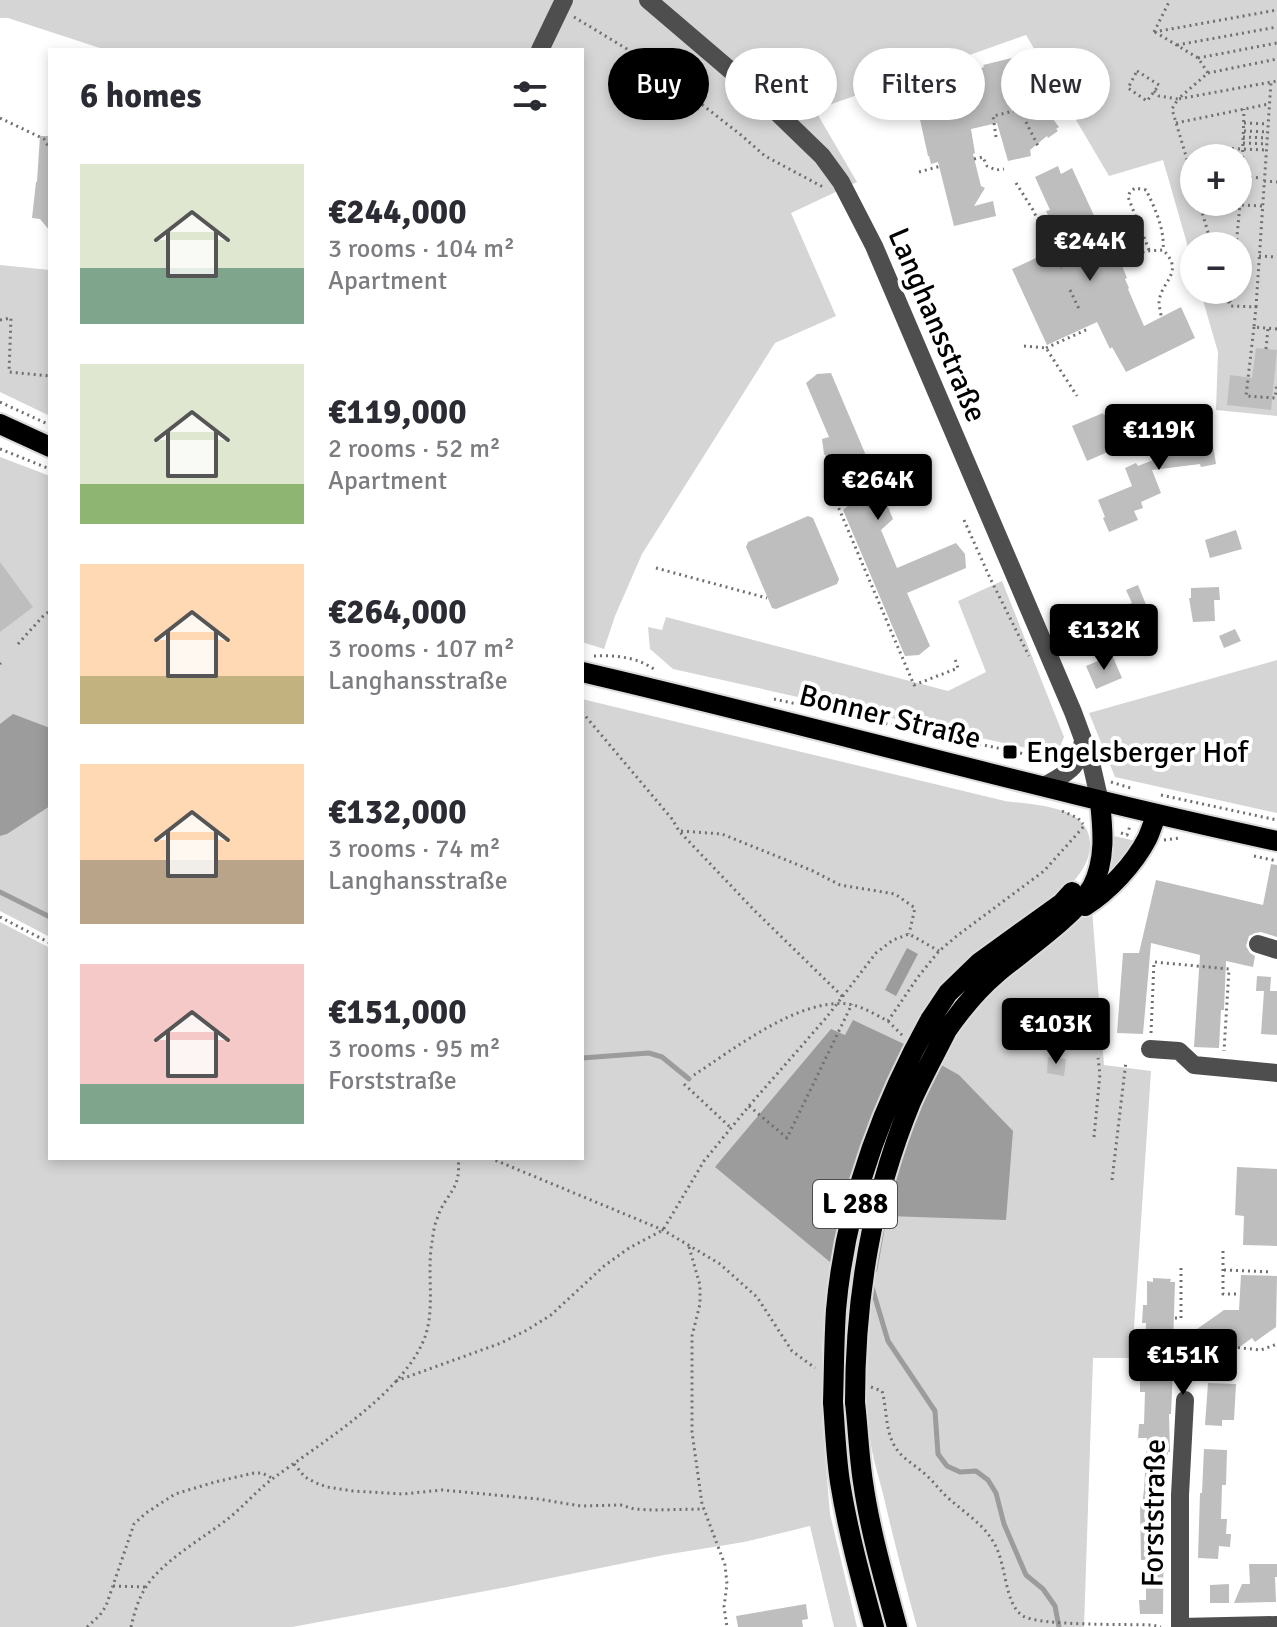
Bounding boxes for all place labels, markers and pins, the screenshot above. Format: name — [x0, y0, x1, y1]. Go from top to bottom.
pin: €244K — [1034, 215, 1146, 283]
pin: €119K — [1103, 404, 1215, 472]
pin: €264K — [822, 454, 934, 522]
pin: €132K — [1048, 604, 1160, 672]
place label: Engelsberger Hof — [1026, 734, 1250, 771]
marker: Engelsberger Hof — [1001, 743, 1019, 761]
pin: €103K — [1000, 998, 1112, 1066]
pin: €151K — [1127, 1329, 1239, 1397]

